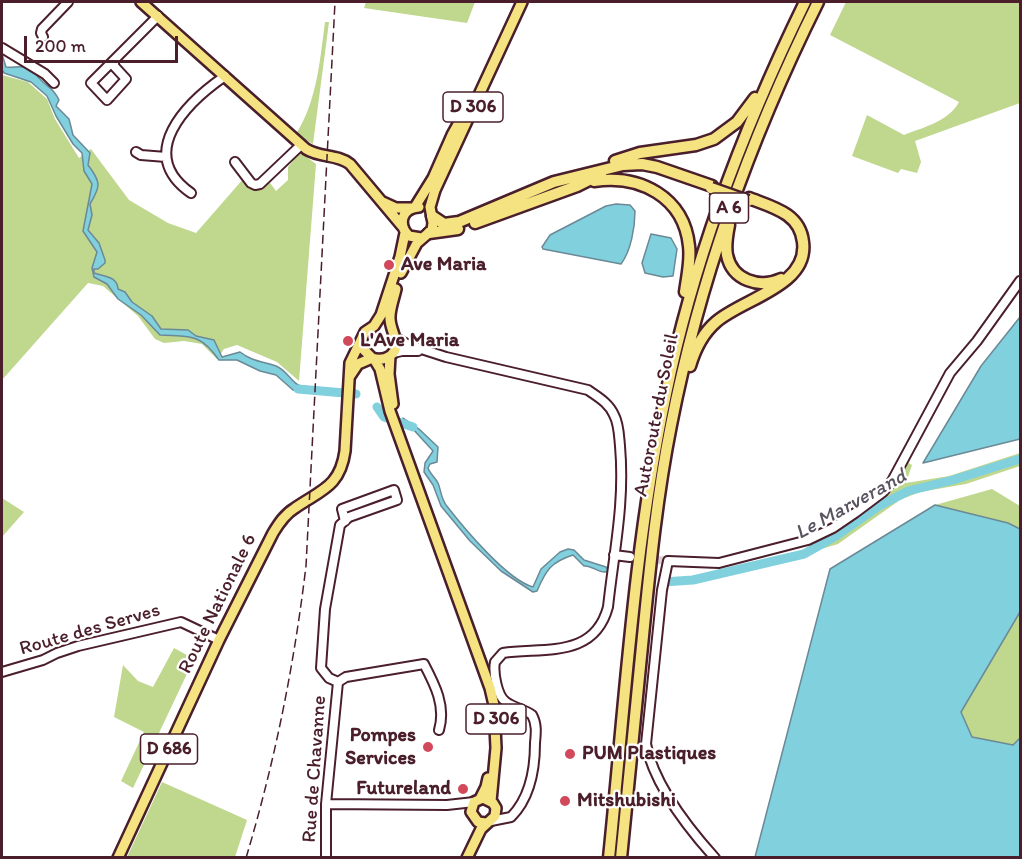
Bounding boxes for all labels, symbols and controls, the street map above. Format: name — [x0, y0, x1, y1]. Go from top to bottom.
scale bar — [27, 24, 182, 62]
text: 200 m — [35, 35, 86, 57]
road number: D 306 — [443, 92, 503, 122]
road number: A 6 — [710, 193, 748, 223]
place label: Ave Maria — [401, 253, 486, 277]
marker: Ave Maria — [382, 258, 396, 272]
place label: L'Ave Maria — [360, 329, 459, 353]
street label: Autoroute du Soleil — [629, 331, 685, 499]
marker: L'Ave Maria — [341, 334, 355, 348]
water label: Le Marverand — [791, 464, 911, 546]
street label: Route Nationale 6 — [174, 530, 262, 678]
street label: Route des Serves — [17, 598, 163, 662]
street label: Rue de Chavanne — [298, 695, 332, 843]
road number: D 306 — [466, 704, 526, 734]
place label: Pompes Services — [345, 724, 416, 771]
road number: D 686 — [140, 734, 198, 764]
marker: Pompes Services — [421, 740, 435, 754]
place label: PUM Plastiques — [582, 742, 716, 766]
marker: PUM Plastiques — [563, 747, 577, 761]
place label: Futureland — [356, 777, 451, 801]
marker: Futureland — [456, 782, 470, 796]
place label: Mitshubishi — [577, 789, 676, 813]
marker: Mitshubishi — [558, 794, 572, 808]

